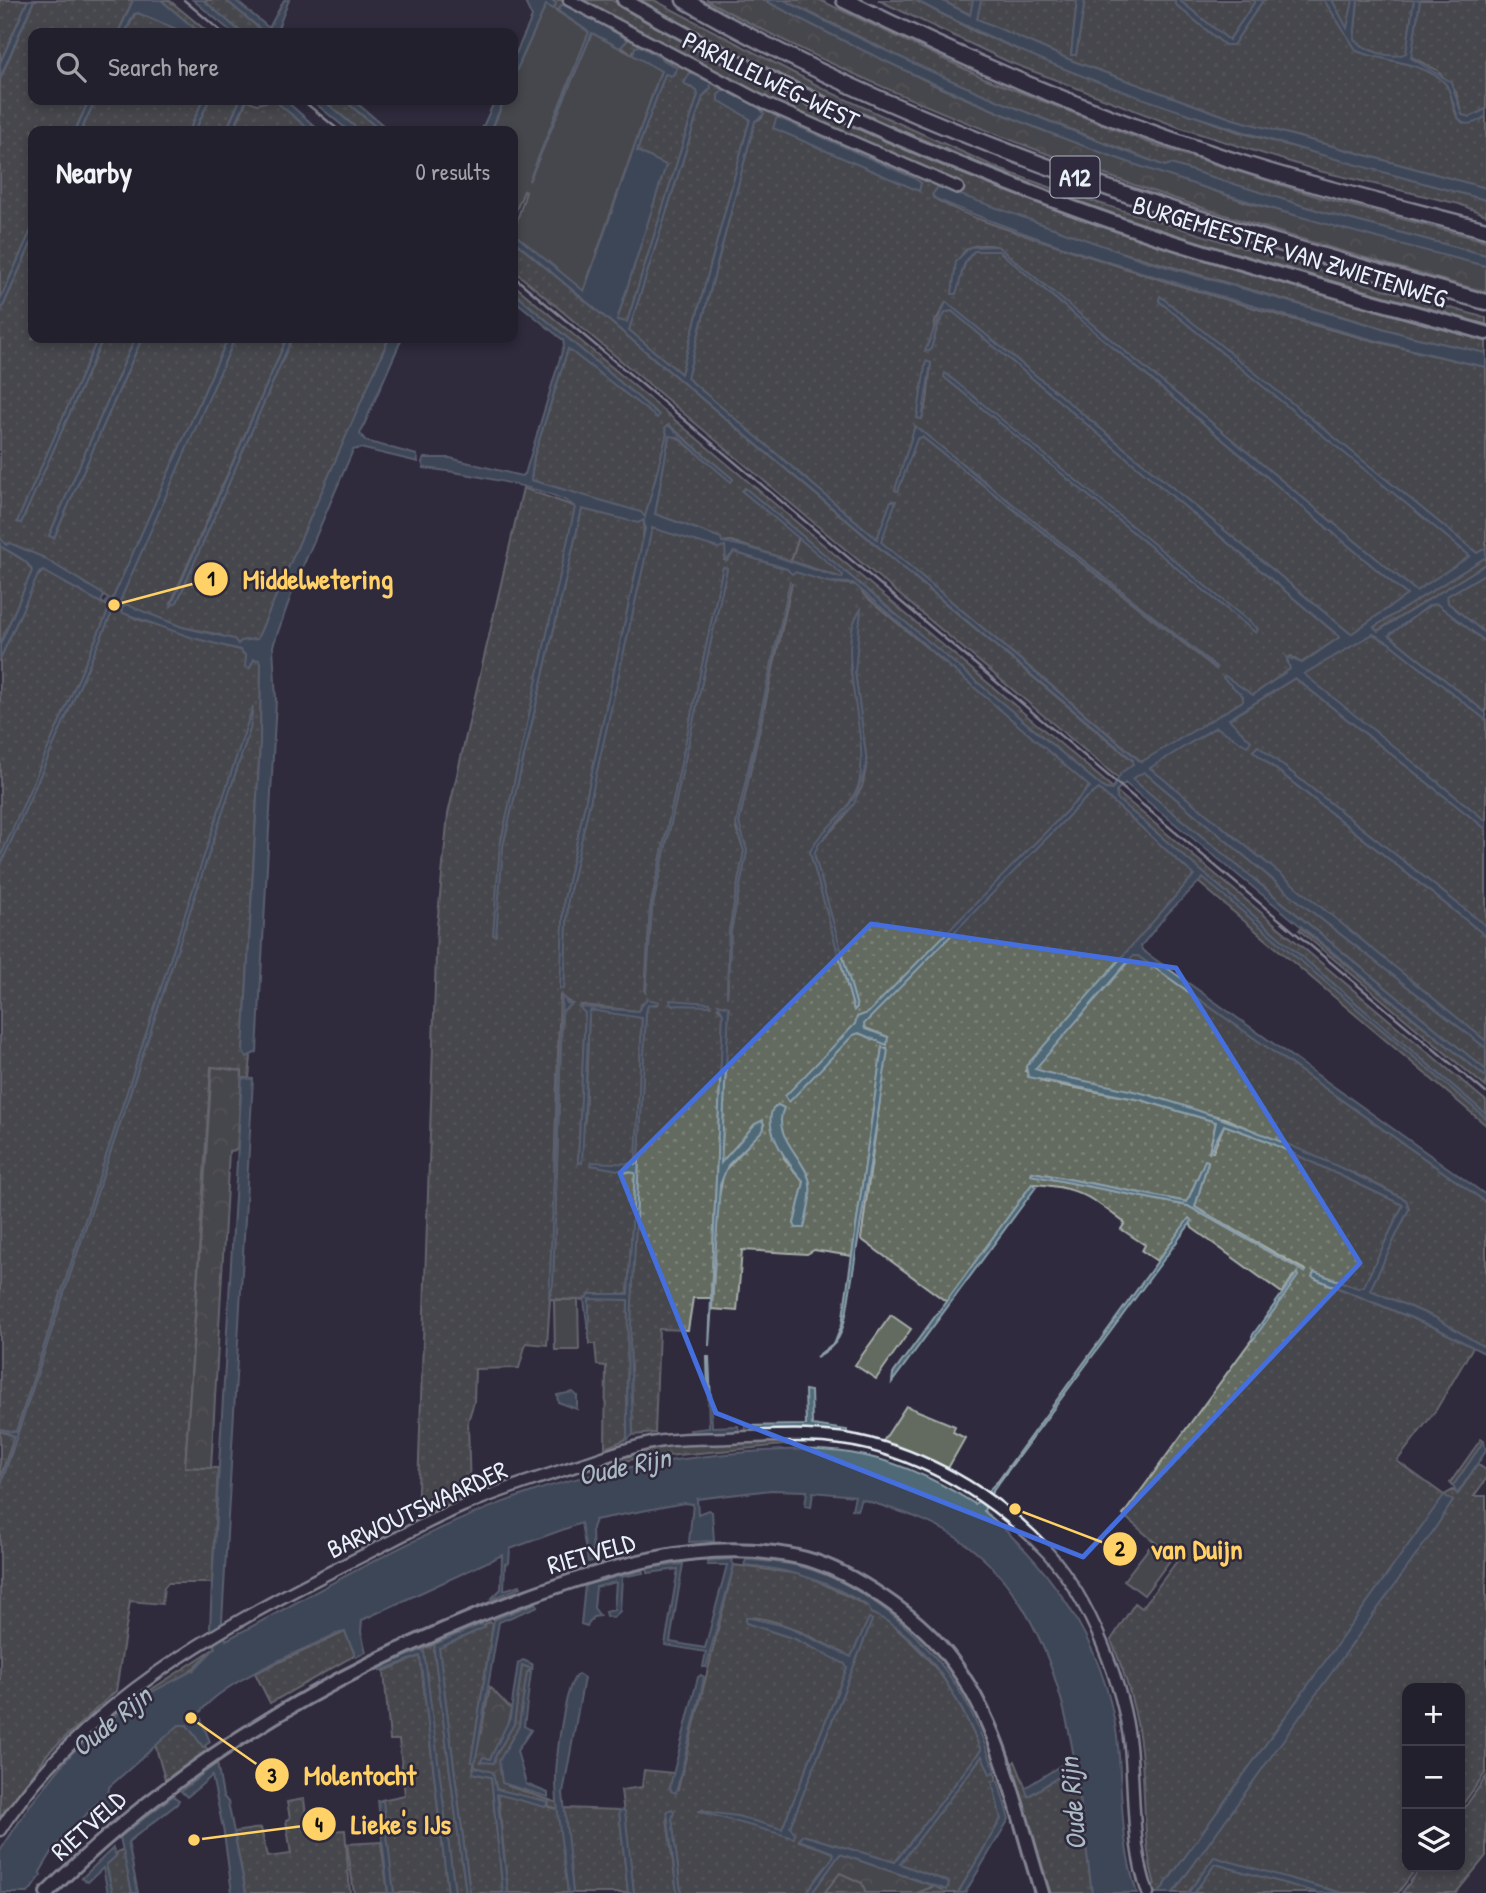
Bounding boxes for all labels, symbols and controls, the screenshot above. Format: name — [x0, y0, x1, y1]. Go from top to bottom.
street label: PARALLELWEG-WEST — [677, 22, 866, 138]
search box — [28, 28, 518, 105]
icon: search — [52, 48, 90, 86]
text: Search here — [108, 49, 219, 84]
text: Nearby — [56, 152, 132, 192]
text: 0 results — [415, 156, 490, 187]
road number: A12 — [1050, 156, 1100, 197]
street label: BURGEMEESTER VAN ZWIETENWEG — [1129, 187, 1452, 316]
callout: Middelwetering — [194, 554, 407, 603]
text: Middelwetering — [243, 560, 393, 599]
text: 1 — [207, 564, 215, 593]
water label: Oude Rijn — [574, 1437, 676, 1494]
street label: BARWOUTSWAARDER — [321, 1452, 513, 1566]
street label: RIETVELD — [543, 1524, 640, 1582]
callout: van Duijn — [1103, 1524, 1257, 1573]
text: van Duijn — [1151, 1530, 1243, 1568]
text: 2 — [1115, 1534, 1125, 1563]
water label: Oude Rijn — [63, 1675, 161, 1765]
map controls — [1402, 1683, 1465, 1872]
button: + — [1402, 1683, 1465, 1746]
button: − — [1402, 1746, 1465, 1809]
callout: Molentocht — [255, 1751, 430, 1800]
water label: Oude Rijn — [1049, 1753, 1095, 1852]
text: Molentocht — [304, 1756, 418, 1794]
text: 3 — [267, 1761, 277, 1790]
street label: RIETVELD — [43, 1782, 134, 1868]
callout: Lieke's IJs — [302, 1800, 465, 1849]
text: Lieke's IJs — [351, 1805, 451, 1843]
button: layers — [1402, 1809, 1465, 1872]
text: 4 — [315, 1810, 323, 1839]

